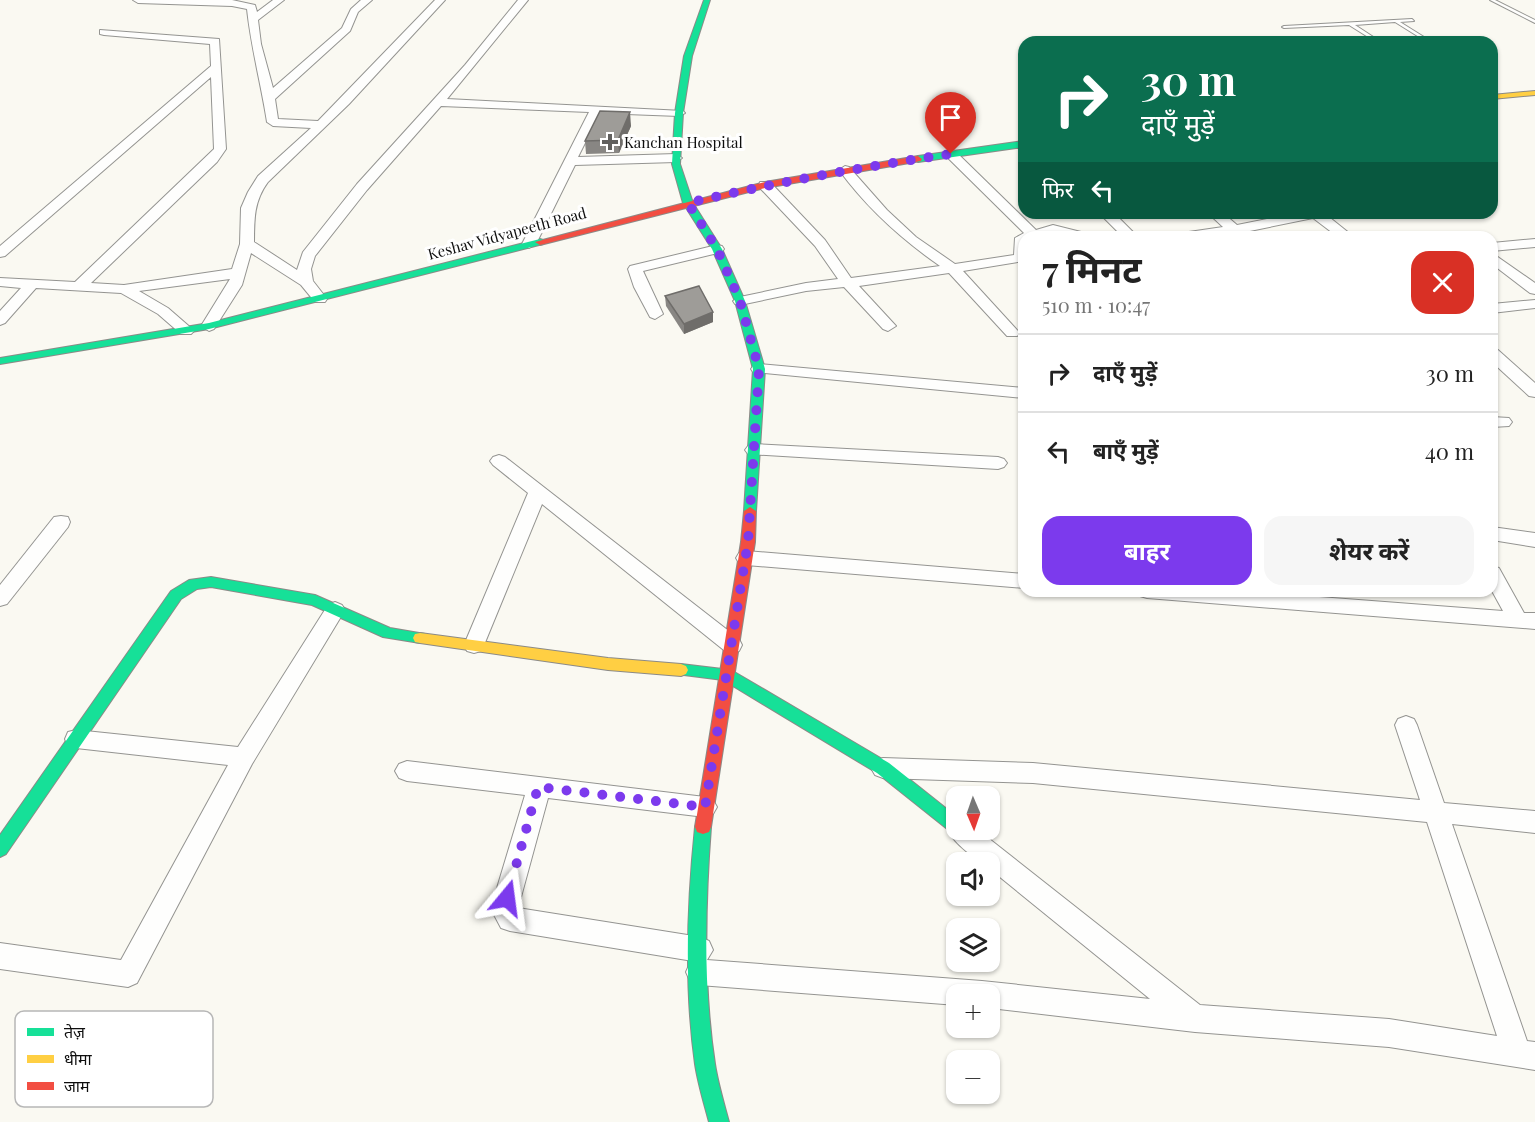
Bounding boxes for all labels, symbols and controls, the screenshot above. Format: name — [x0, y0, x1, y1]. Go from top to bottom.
text: 30 m — [1141, 51, 1236, 107]
icon: right — [1042, 60, 1120, 138]
pin — [925, 92, 976, 154]
icon: arrive — [934, 101, 967, 134]
text: दाएँ मुड़ें — [1141, 105, 1215, 141]
place label: Kanchan Hospital — [624, 132, 743, 152]
marker: Kanchan Hospital — [601, 133, 619, 151]
text: फिर — [1042, 174, 1074, 204]
icon: left — [1086, 174, 1119, 207]
street label: Keshav Vidyapeeth Road — [425, 202, 589, 264]
text: 7 मिनट — [1042, 244, 1142, 292]
button: close — [1411, 251, 1474, 314]
text: 510 m · 10:47 — [1042, 291, 1150, 318]
icon: right — [1042, 357, 1075, 390]
text: दाएँ मुड़ें — [1093, 357, 1157, 387]
text: 30 m — [1426, 358, 1474, 388]
icon: left — [1042, 435, 1075, 468]
text: बाएँ मुड़ें — [1093, 435, 1158, 465]
text: 40 m — [1425, 436, 1474, 466]
button: बाहर — [1042, 516, 1252, 585]
button: शेयर करें — [1264, 516, 1474, 585]
north arrow — [946, 786, 1000, 840]
map controls — [946, 786, 1000, 1104]
button: sound — [946, 852, 1000, 906]
position arrow — [475, 866, 539, 930]
button: layers — [946, 918, 1000, 972]
button: + — [946, 984, 1000, 1038]
legend — [15, 1011, 213, 1107]
text: तेज़ — [64, 1021, 86, 1042]
text: धीमा — [64, 1048, 93, 1069]
button: − — [946, 1050, 1000, 1104]
text: जाम — [64, 1075, 90, 1096]

